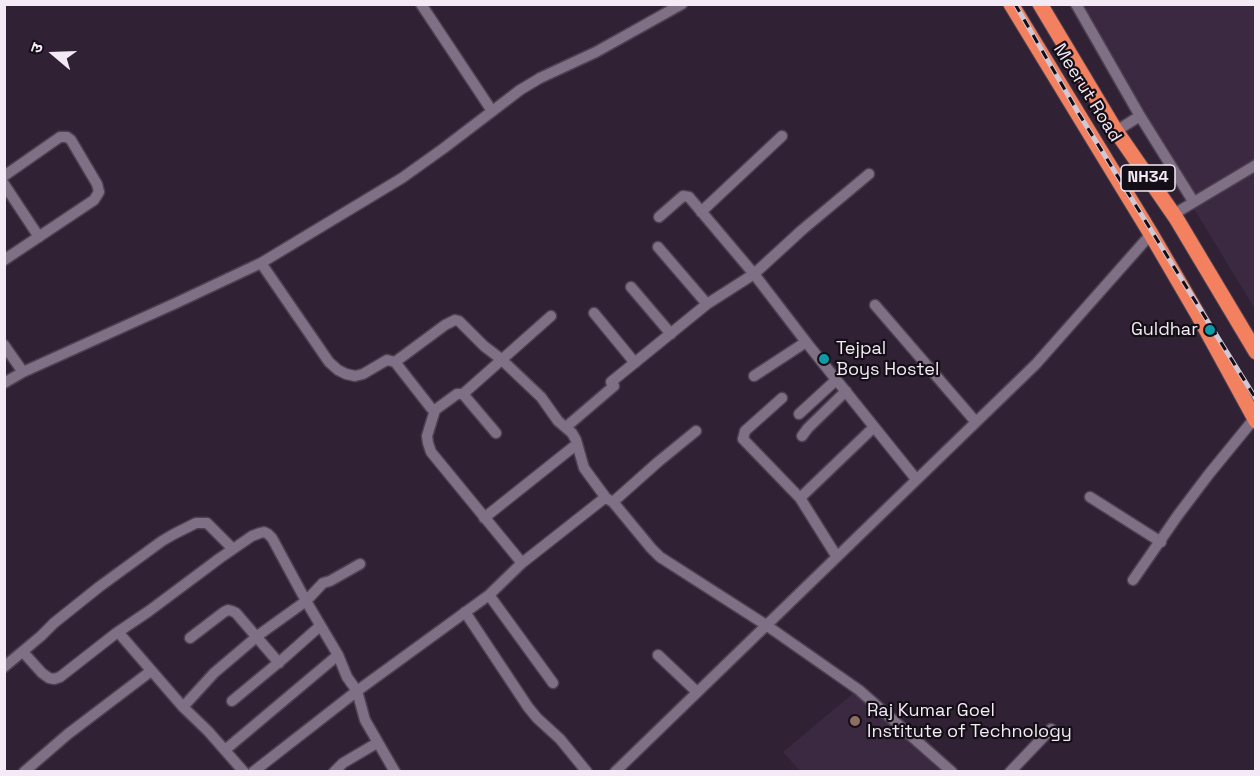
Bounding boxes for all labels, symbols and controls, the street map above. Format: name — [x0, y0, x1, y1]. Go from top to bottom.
north arrow — [24, 24, 84, 84]
text: उ — [25, 40, 48, 56]
street label: Meerut Road — [1048, 40, 1126, 146]
road number: NH34 — [1121, 165, 1175, 191]
place label: Guldhar — [1131, 319, 1198, 341]
marker: Guldhar — [1203, 323, 1217, 337]
place label: Tejpal Boys Hostel — [836, 338, 939, 380]
marker: Tejpal Boys Hostel — [817, 352, 831, 366]
place label: Raj Kumar Goel Institute of Technology — [867, 700, 1072, 742]
marker: Raj Kumar Goel Institute of Technology — [848, 714, 862, 728]

